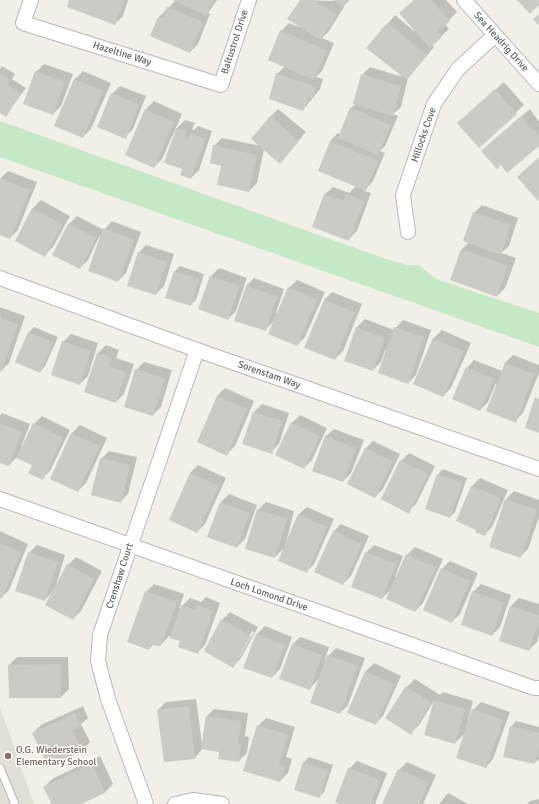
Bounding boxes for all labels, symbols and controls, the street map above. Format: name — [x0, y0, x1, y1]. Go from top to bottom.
street label: Baltustrol Drive — [219, 8, 251, 76]
street label: Sea Headrig Drive — [471, 10, 531, 74]
street label: Hazeltine Way — [91, 39, 153, 69]
street label: Hillocks Cove — [409, 106, 439, 164]
street label: Sorenstam Way — [236, 359, 302, 391]
street label: Crenshaw Court — [104, 542, 136, 610]
street label: Loch Lomond Drive — [229, 576, 309, 614]
place label: O.G. Wiederstein Elementary School — [16, 744, 96, 768]
marker: O.G. Wiederstein Elementary School — [3, 751, 13, 761]

